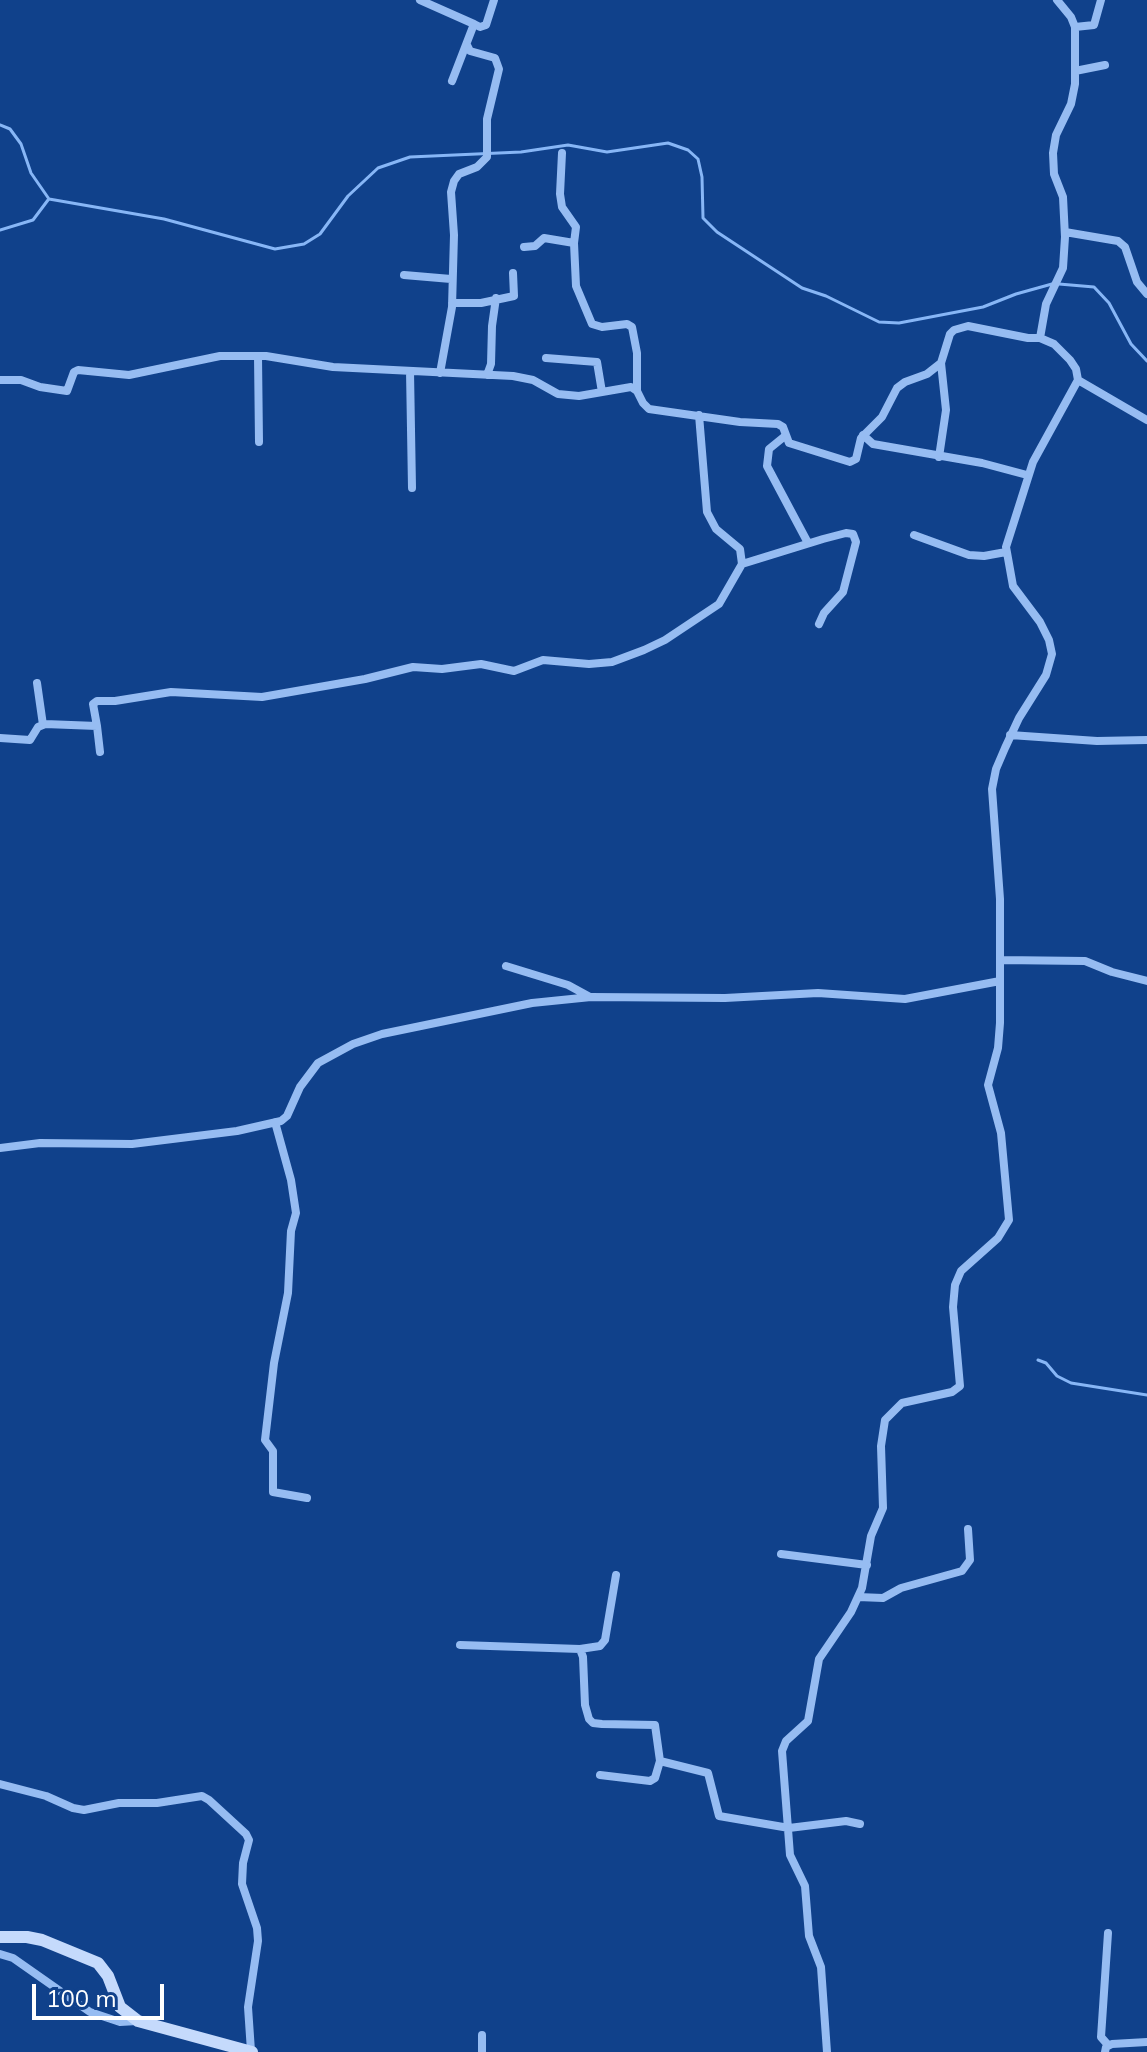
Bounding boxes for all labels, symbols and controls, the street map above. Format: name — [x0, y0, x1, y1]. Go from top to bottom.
scale bar — [36, 1968, 168, 2018]
text: 100 m — [46, 1983, 117, 2013]

